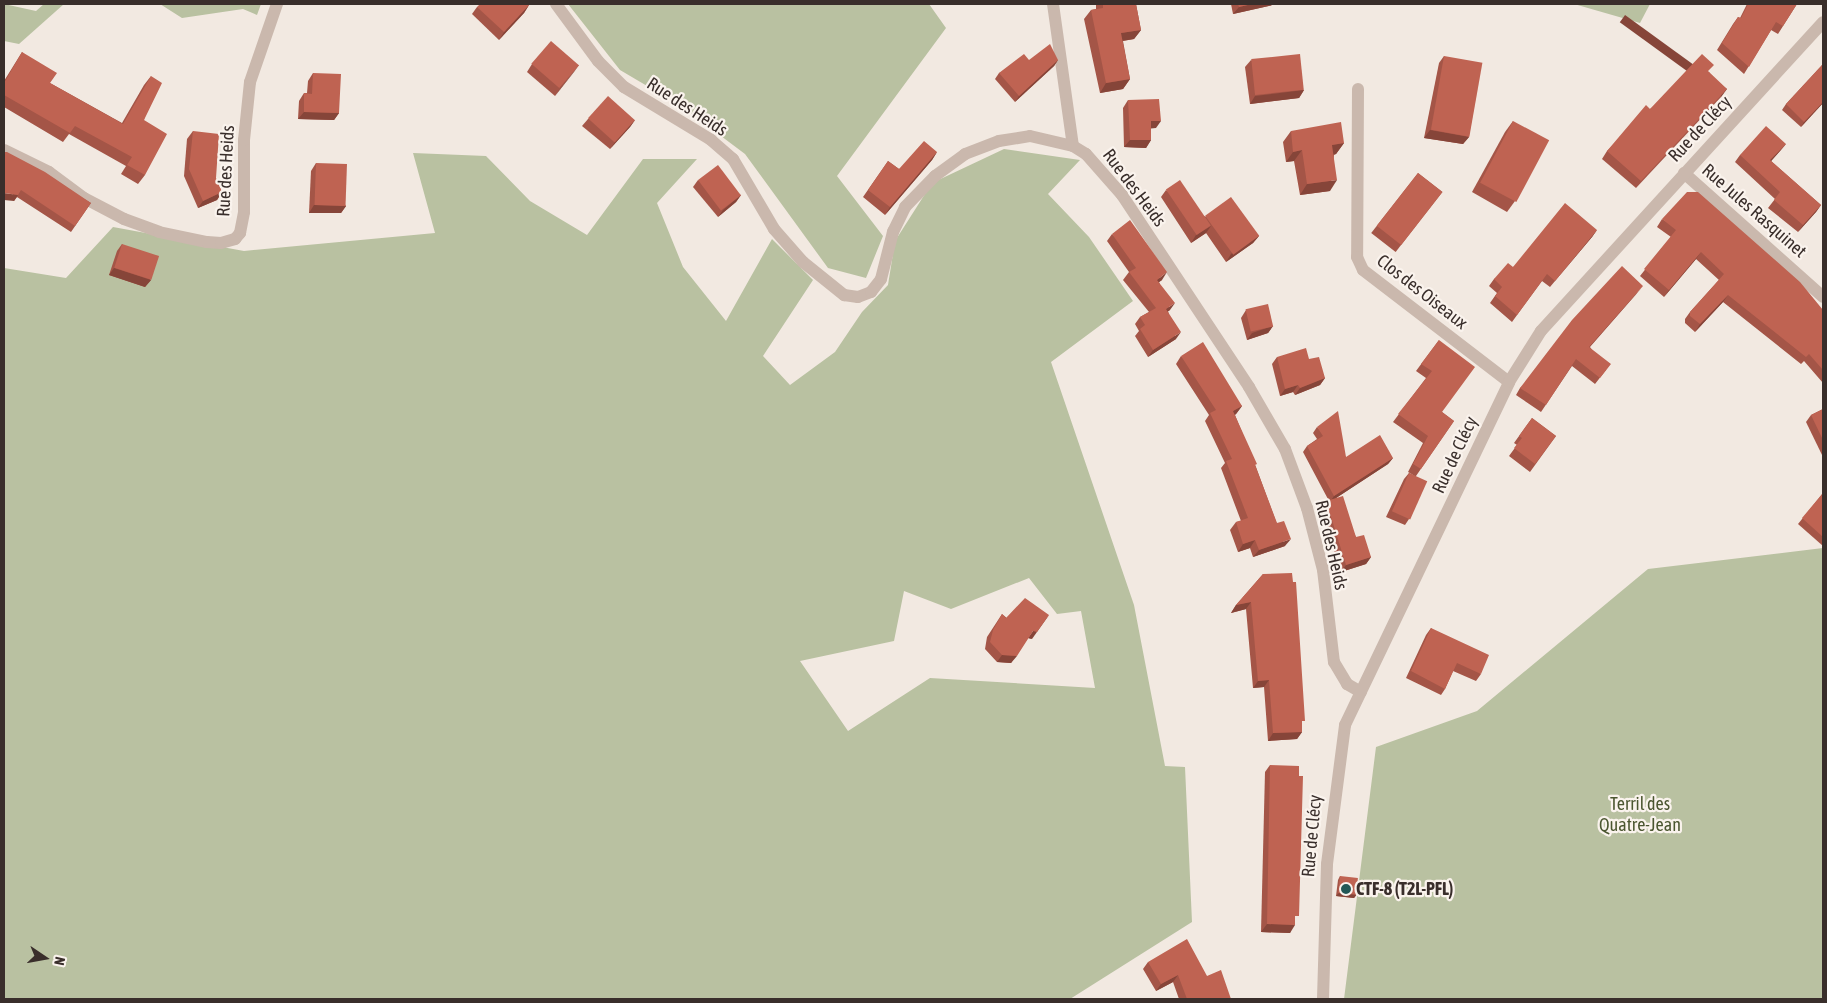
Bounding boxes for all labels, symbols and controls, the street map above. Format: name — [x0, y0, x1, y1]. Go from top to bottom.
street label: Rue des Heids — [643, 73, 731, 141]
street label: Rue de Clécy — [1664, 92, 1736, 166]
street label: Rue des Heids — [213, 125, 239, 217]
street label: Rue des Heids — [1098, 145, 1170, 231]
street label: Rue Jules Rasquinet — [1697, 160, 1811, 262]
street label: Clos des Oiseaux — [1372, 250, 1472, 334]
street label: Rue de Clécy — [1428, 413, 1482, 497]
street label: Rue des Heids — [1310, 498, 1352, 592]
street label: Rue de Clécy — [1298, 794, 1326, 878]
park label: Terril des Quatre-Jean — [1599, 794, 1681, 836]
place label: CTF-8 (T2L-PFL) — [1356, 878, 1453, 900]
marker: CTF-8 (T2L-PFL) — [1340, 883, 1352, 895]
north arrow — [20, 933, 70, 983]
text: N — [51, 955, 68, 967]

